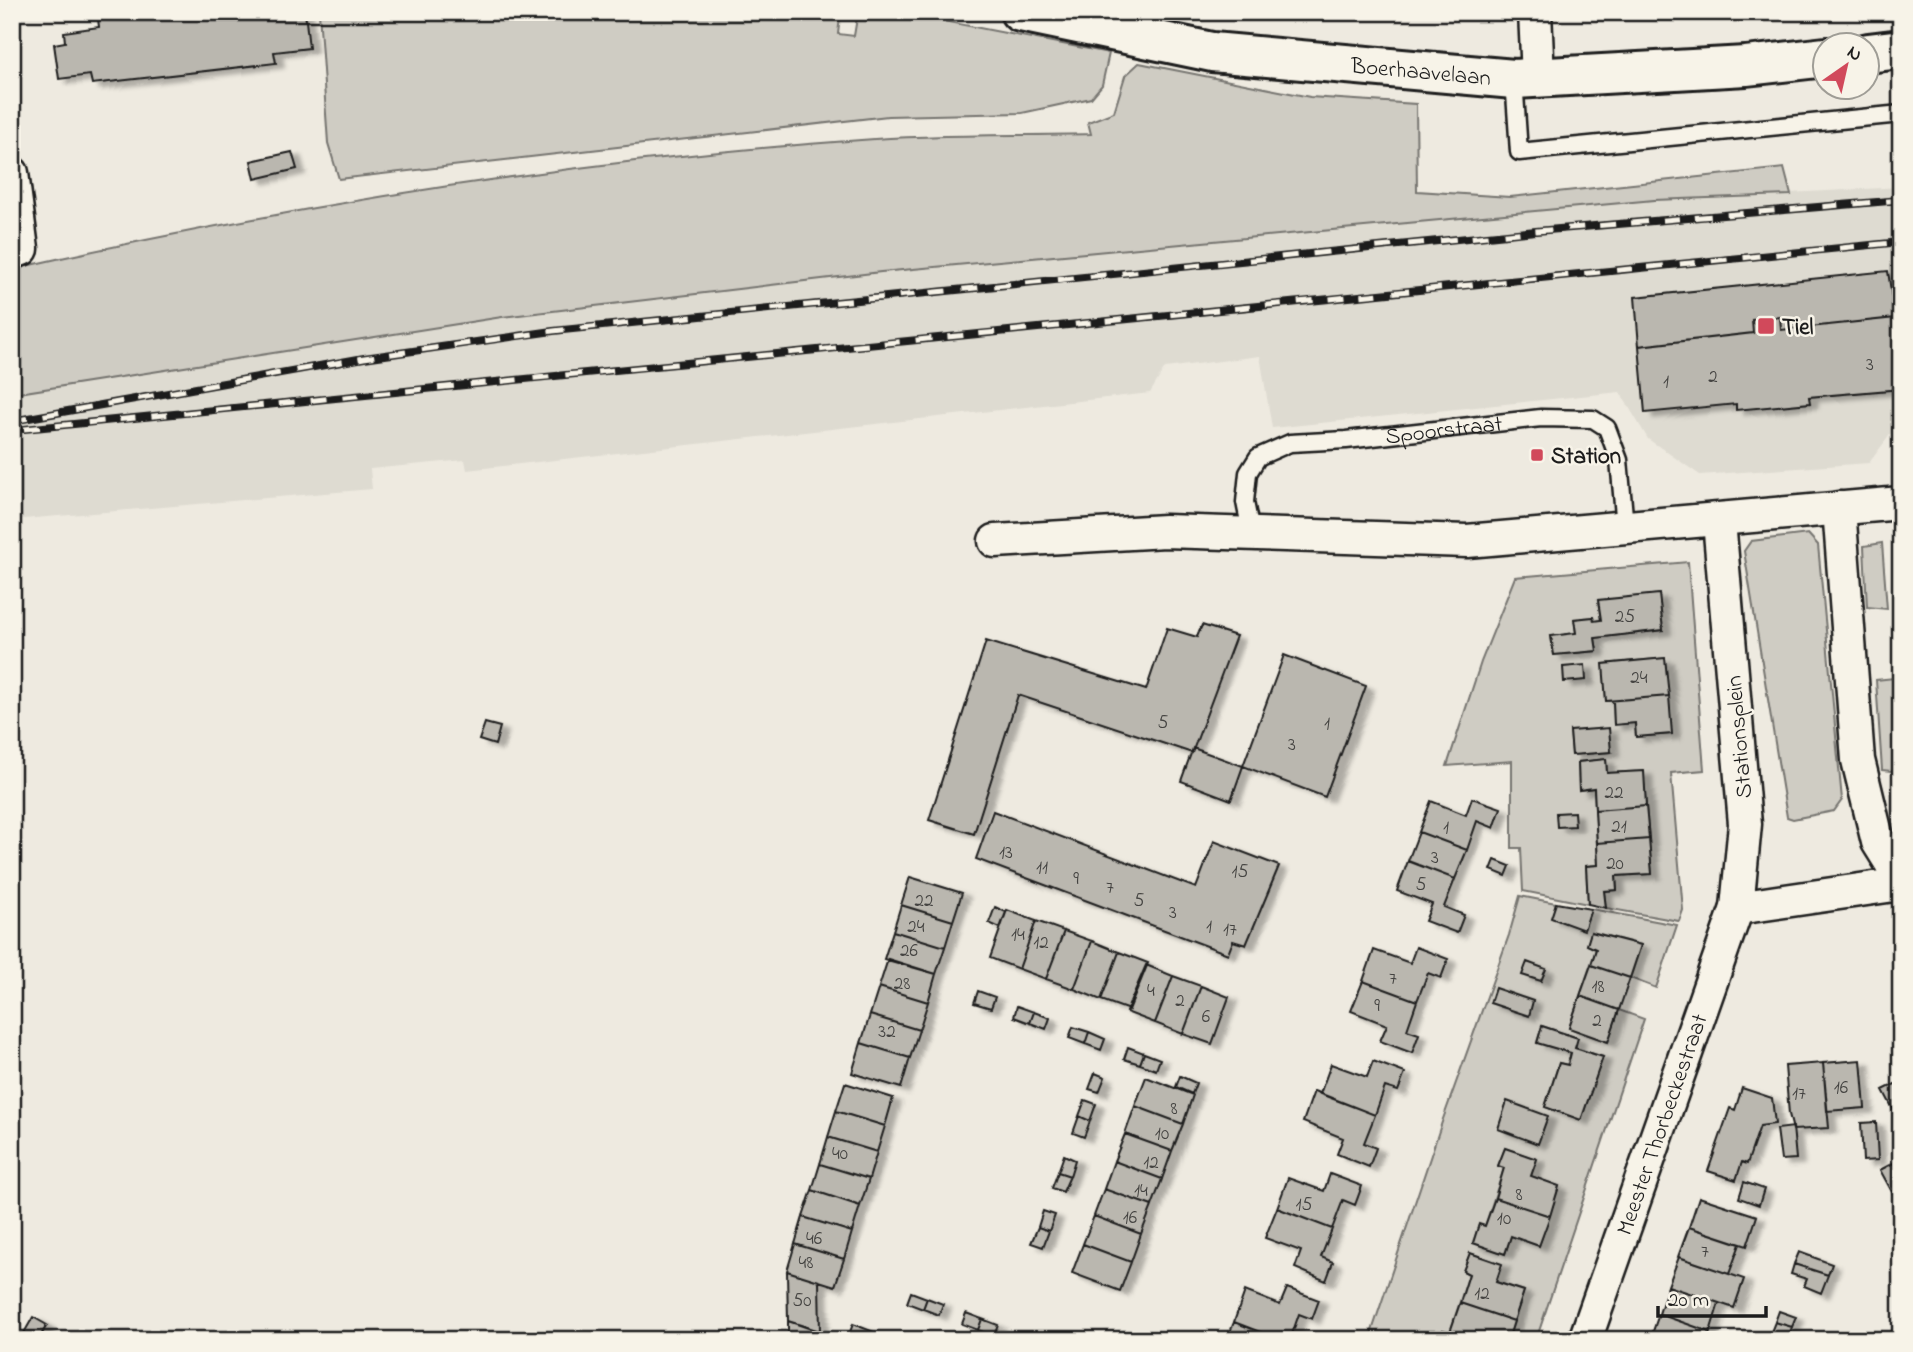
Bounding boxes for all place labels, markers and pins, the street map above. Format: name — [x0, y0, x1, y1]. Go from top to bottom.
place label: Tiel — [1782, 312, 1814, 345]
marker: Tiel — [1756, 316, 1776, 336]
place label: Station — [1551, 441, 1621, 474]
marker: Station — [1529, 447, 1545, 463]

